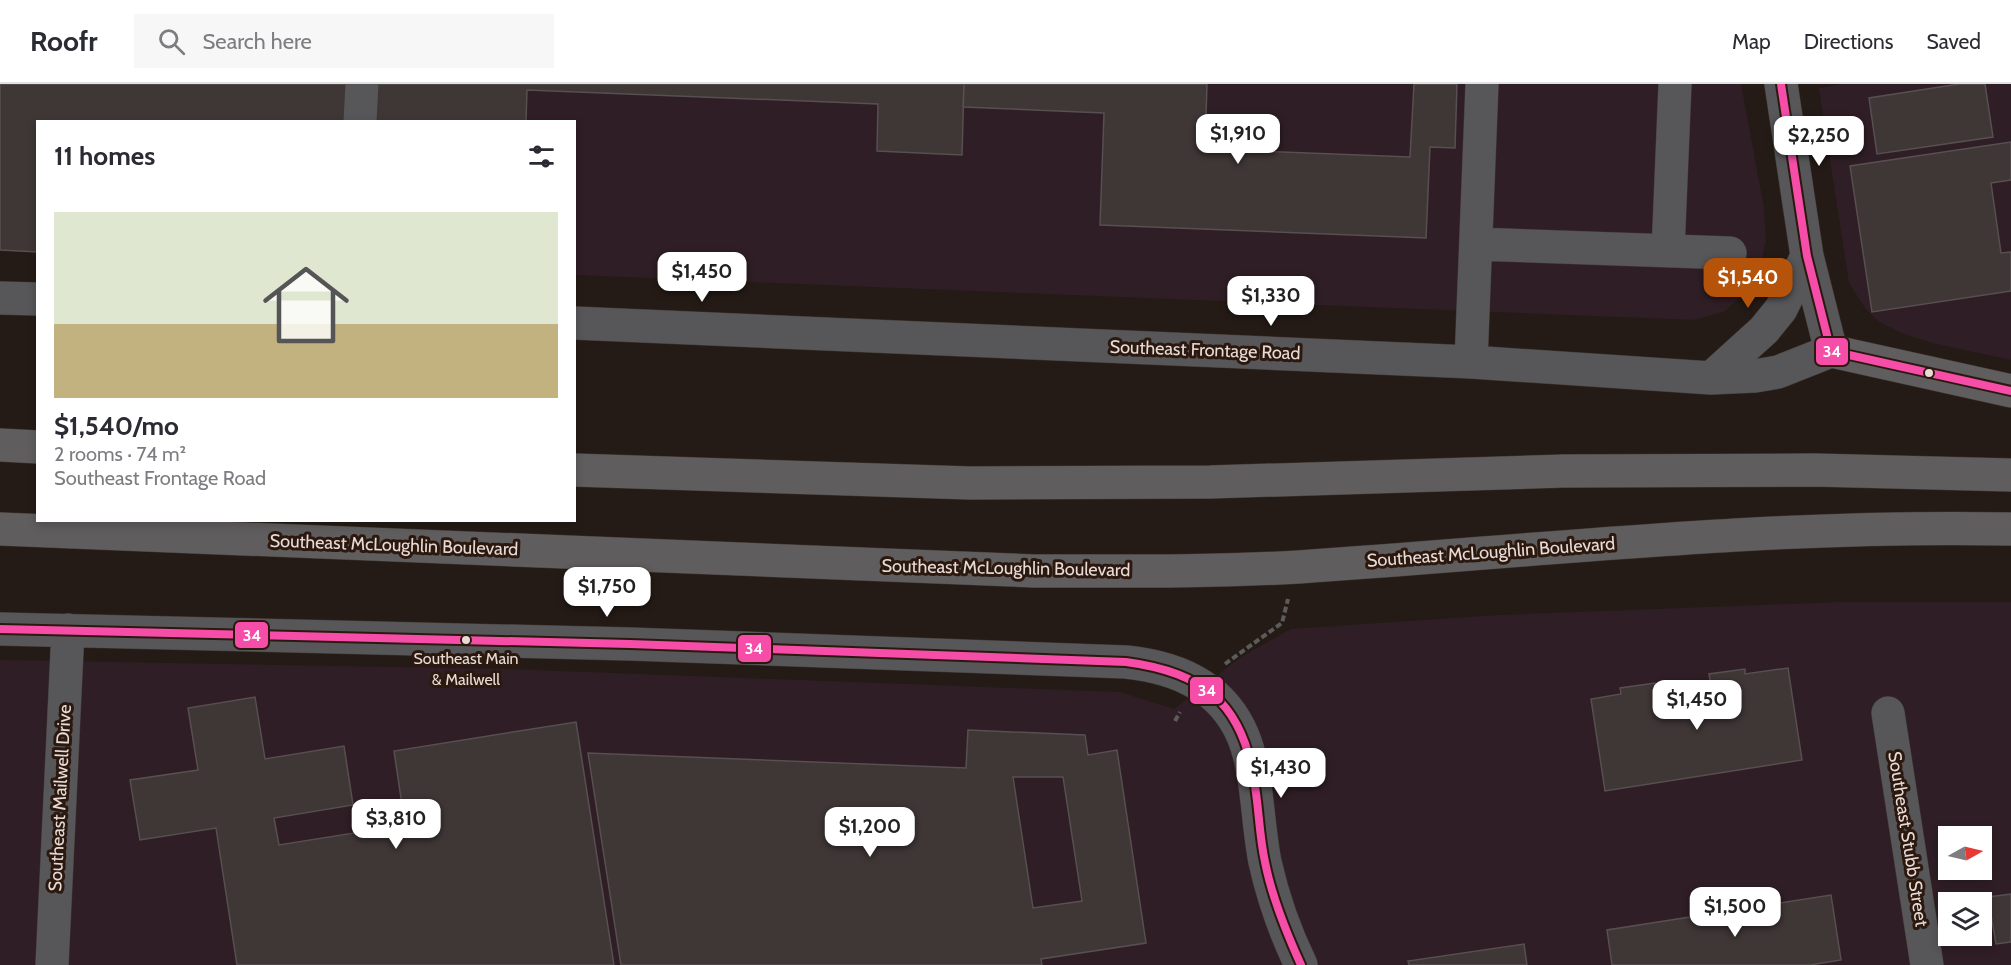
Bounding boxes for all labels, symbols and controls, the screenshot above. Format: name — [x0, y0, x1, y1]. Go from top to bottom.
search box — [134, 14, 554, 68]
text: Roofr — [30, 24, 98, 58]
icon: search — [155, 25, 188, 58]
text: Search here — [203, 28, 312, 55]
text: Map — [1732, 29, 1771, 54]
text: Directions — [1804, 29, 1893, 54]
text: Saved — [1926, 29, 1981, 54]
pin: $1,910 — [1189, 114, 1287, 165]
pin: $2,250 — [1770, 116, 1868, 167]
text: $1,910 — [1210, 121, 1266, 145]
text: $2,250 — [1788, 123, 1850, 147]
text: 11 homes — [54, 140, 155, 172]
icon: filters — [525, 140, 558, 173]
icon: home — [252, 251, 360, 359]
pin: $1,450 — [653, 252, 751, 303]
pin: $1,540 — [1699, 258, 1797, 309]
text: $1,450 — [672, 259, 732, 283]
text: $1,540 — [1718, 265, 1778, 289]
pin: $1,330 — [1222, 276, 1320, 327]
text: $1,330 — [1241, 283, 1301, 307]
street label: Southeast Frontage Road — [1109, 336, 1301, 364]
line badge: 34 — [1815, 337, 1849, 366]
text: 34 — [1823, 342, 1841, 361]
unlabelled marker — [1923, 367, 1935, 379]
text: $1,540/mo — [54, 410, 179, 442]
text: 2 rooms · 74 m² — [54, 442, 186, 466]
text: Southeast Frontage Road — [54, 466, 266, 490]
street label: Southeast McLoughlin Boulevard — [269, 530, 519, 560]
street label: Southeast McLoughlin Boulevard — [1366, 532, 1616, 572]
street label: Southeast McLoughlin Boulevard — [881, 555, 1131, 581]
pin: $1,750 — [558, 567, 656, 618]
text: $1,750 — [578, 574, 636, 598]
line badge: 34 — [234, 621, 269, 649]
text: 34 — [243, 626, 261, 645]
marker: Southeast Main & Mailwell — [460, 634, 472, 646]
line badge: 34 — [737, 634, 772, 663]
text: 34 — [745, 639, 763, 658]
place label: Southeast Main & Mailwell — [414, 649, 519, 689]
line badge: 34 — [1189, 676, 1224, 705]
pin: $1,450 — [1648, 680, 1746, 731]
text: 34 — [1198, 681, 1216, 700]
text: $1,450 — [1667, 687, 1727, 711]
street label: Southeast Mailwell Drive — [44, 704, 76, 892]
pin: $1,430 — [1232, 748, 1330, 799]
street label: Southeast Stubb Street — [1883, 750, 1933, 928]
text: $1,430 — [1251, 755, 1311, 779]
pin: $3,810 — [347, 799, 445, 850]
text: $3,810 — [366, 806, 426, 830]
pin: $1,200 — [821, 807, 919, 858]
text: $1,200 — [839, 814, 901, 838]
north arrow — [1938, 826, 1992, 880]
map controls — [1938, 826, 1992, 946]
pin: $1,500 — [1686, 887, 1784, 938]
button: layers — [1938, 892, 1992, 946]
text: $1,500 — [1704, 894, 1766, 918]

